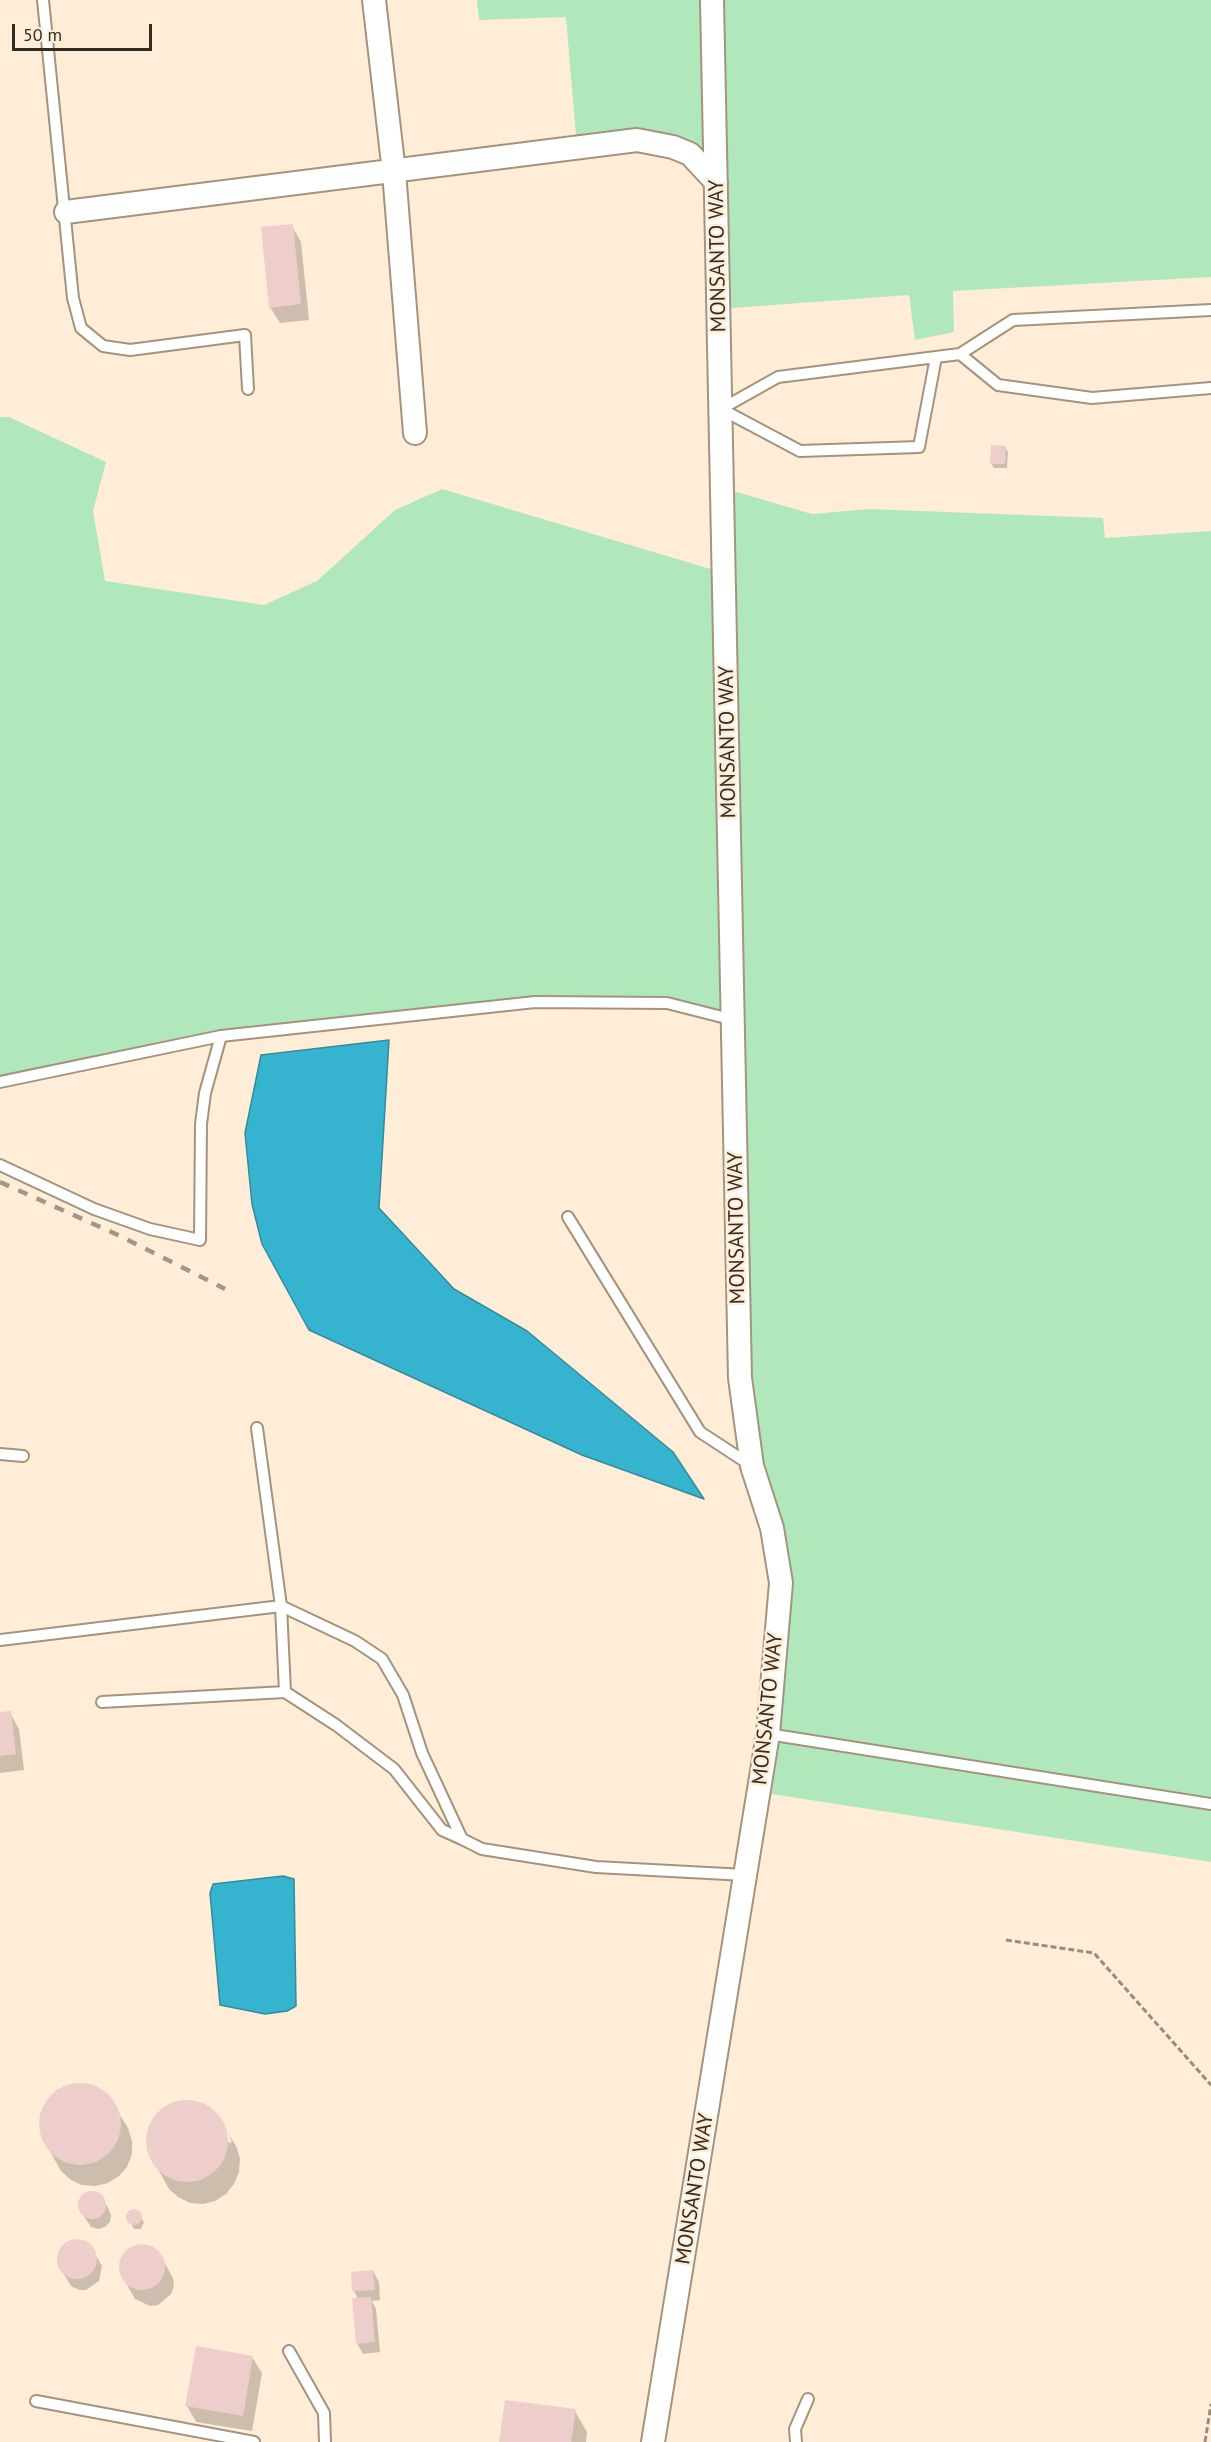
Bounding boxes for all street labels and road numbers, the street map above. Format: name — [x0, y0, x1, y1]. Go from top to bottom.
street label: MONSANTO WAY — [704, 179, 732, 333]
street label: MONSANTO WAY — [714, 665, 742, 819]
street label: MONSANTO WAY — [723, 1151, 751, 1305]
street label: MONSANTO WAY — [747, 1632, 789, 1786]
street label: MONSANTO WAY — [671, 2112, 719, 2266]

